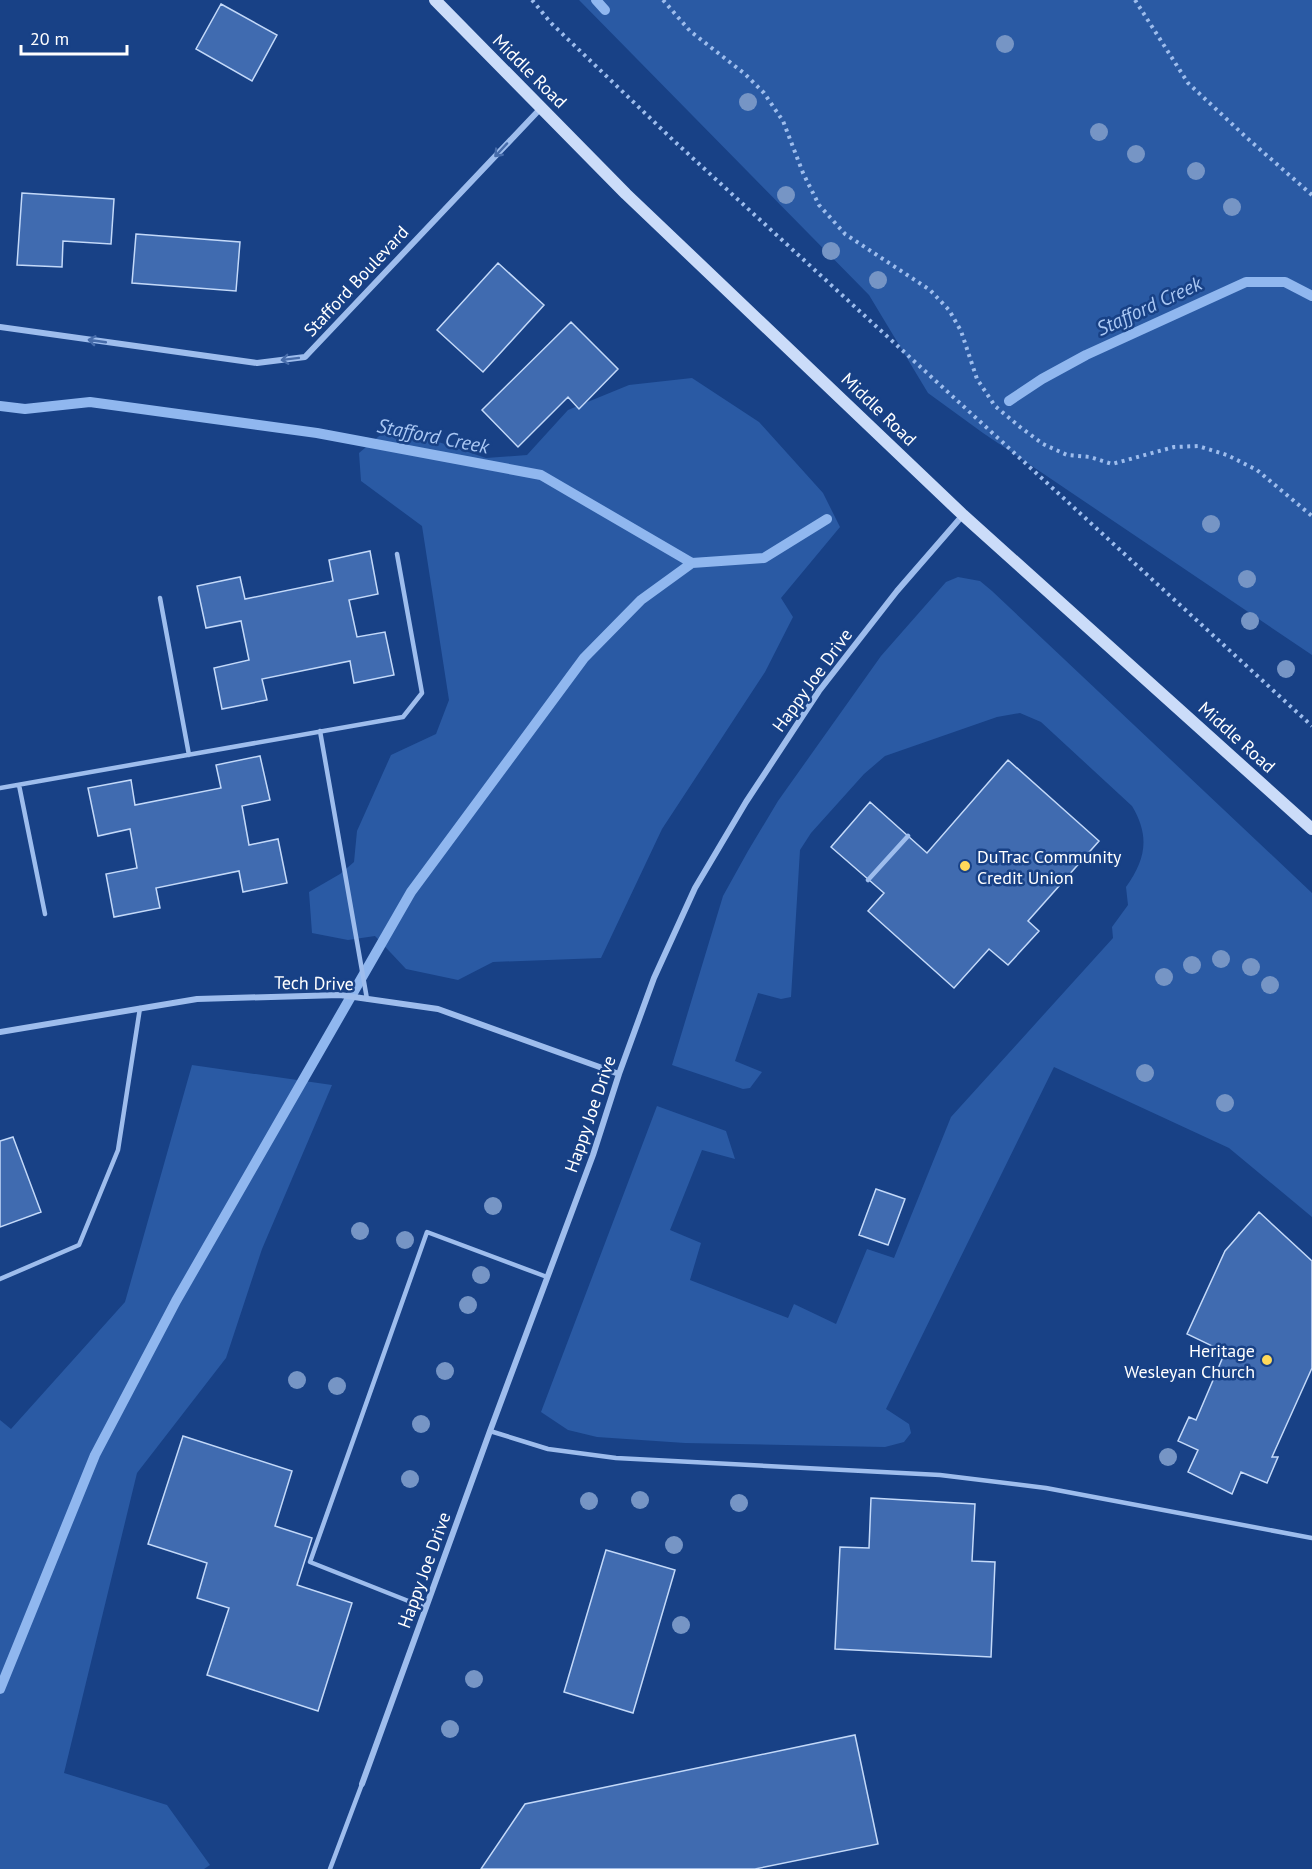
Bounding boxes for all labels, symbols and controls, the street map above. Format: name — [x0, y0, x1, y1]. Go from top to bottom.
scale bar — [21, 18, 128, 56]
text: 20 m — [30, 27, 69, 50]
street label: Middle Road — [488, 29, 572, 113]
one-way arrow — [494, 143, 508, 158]
street label: Stafford Boulevard — [299, 221, 413, 341]
water label: Stafford Creek — [1092, 270, 1207, 342]
one-way arrow — [87, 335, 107, 346]
one-way arrow — [280, 353, 300, 364]
street label: Middle Road — [837, 367, 921, 451]
water label: Stafford Creek — [375, 412, 492, 460]
street label: Happy Joe Drive — [767, 624, 857, 736]
street label: Middle Road — [1194, 696, 1280, 778]
place label: DuTrac Community Credit Union — [977, 845, 1122, 889]
marker: DuTrac Community Credit Union — [958, 859, 972, 873]
street label: Tech Drive — [274, 971, 354, 995]
street label: Happy Joe Drive — [559, 1053, 621, 1175]
place label: Heritage Wesleyan Church — [1124, 1339, 1255, 1383]
marker: Heritage Wesleyan Church — [1260, 1353, 1274, 1367]
street label: Happy Joe Drive — [392, 1509, 456, 1631]

